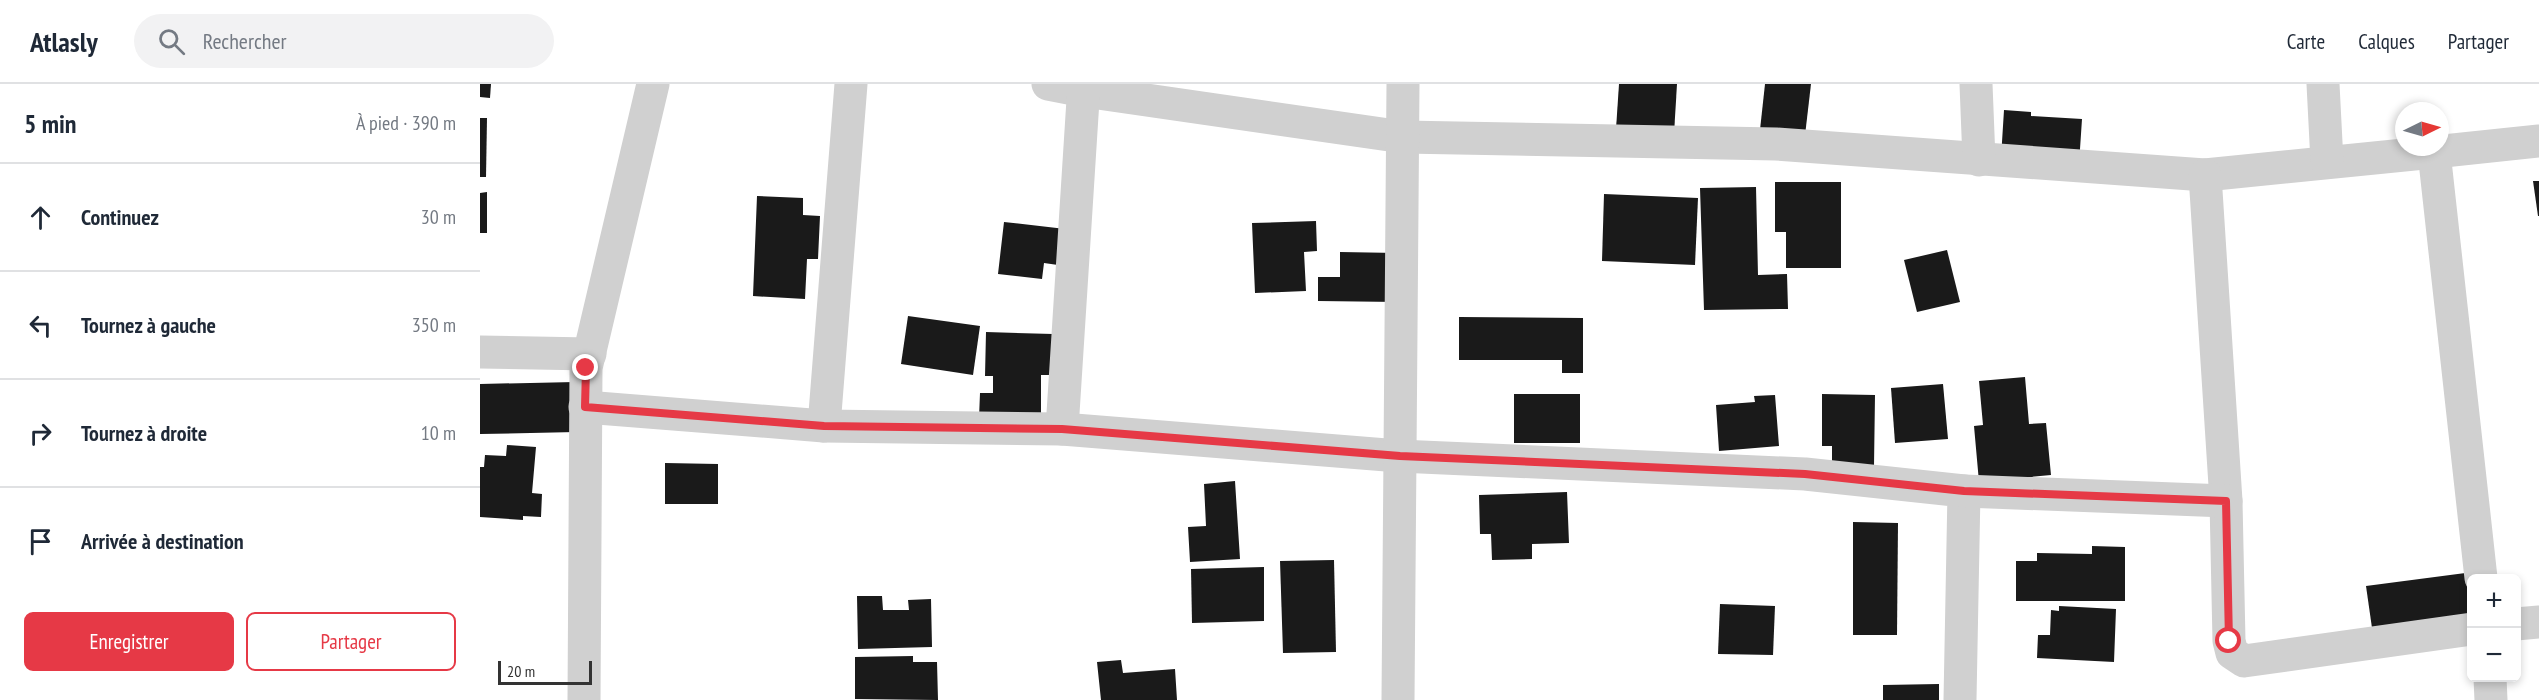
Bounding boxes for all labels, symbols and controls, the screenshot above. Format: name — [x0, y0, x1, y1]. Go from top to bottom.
search box — [134, 14, 554, 68]
text: Atlasly — [30, 23, 98, 60]
icon: search — [155, 25, 188, 58]
text: Rechercher — [203, 27, 287, 55]
text: Carte — [2287, 28, 2325, 55]
text: Calques — [2358, 28, 2415, 55]
text: Partager — [2448, 28, 2509, 55]
north arrow — [2395, 102, 2449, 156]
text: 5 min — [24, 107, 77, 140]
text: À pied · 390 m — [356, 110, 456, 136]
icon: ahead — [24, 201, 57, 234]
text: Continuez — [81, 203, 159, 231]
text: 30 m — [421, 204, 456, 230]
icon: left — [24, 309, 57, 342]
text: Tournez à gauche — [81, 311, 216, 339]
text: 350 m — [412, 312, 456, 338]
route end — [572, 354, 598, 380]
icon: right — [24, 417, 57, 450]
text: Tournez à droite — [81, 419, 207, 447]
text: 10 m — [421, 420, 456, 446]
icon: arrive — [24, 525, 57, 558]
text: Arrivée à destination — [81, 527, 244, 555]
map controls — [2467, 574, 2521, 682]
button: + — [2467, 574, 2521, 628]
button: Enregistrer — [24, 612, 234, 671]
button: Partager — [246, 612, 456, 671]
route start — [2215, 627, 2241, 653]
button: − — [2467, 628, 2521, 682]
scale bar — [498, 658, 592, 686]
text: 20 m — [507, 661, 535, 681]

